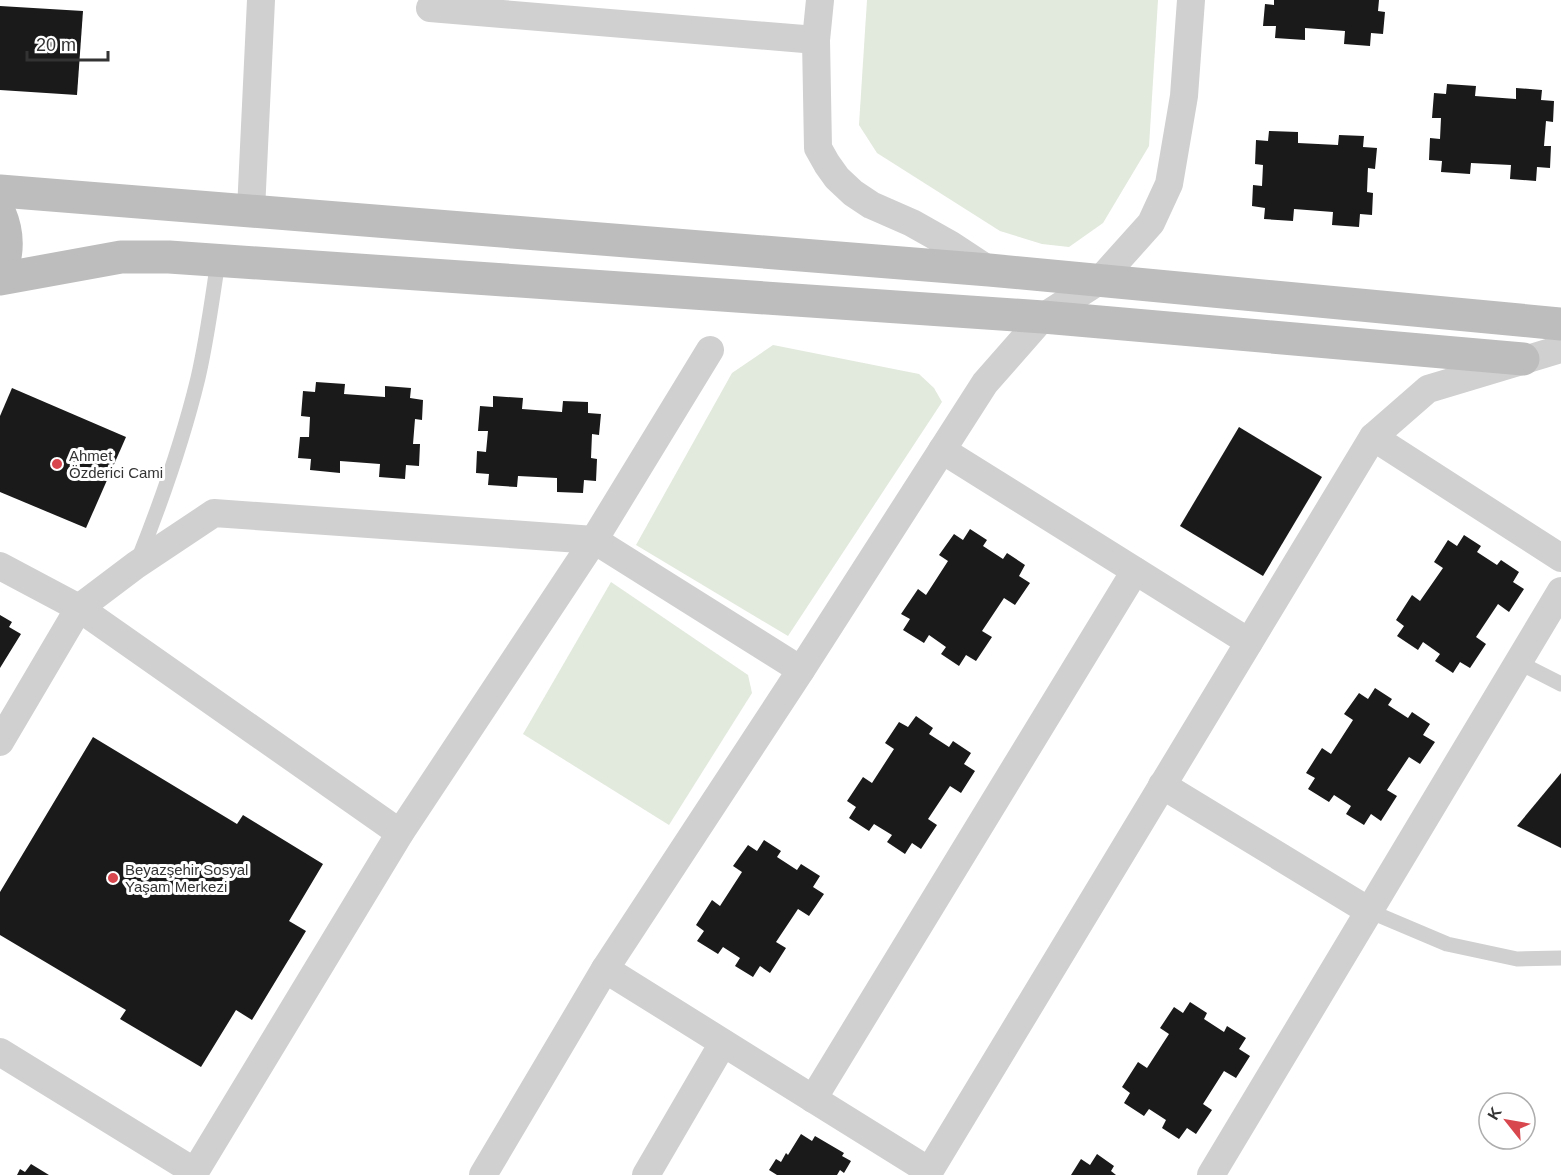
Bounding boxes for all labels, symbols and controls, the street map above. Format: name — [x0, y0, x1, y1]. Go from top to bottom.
scale bar — [27, 24, 108, 62]
text: 20 m — [36, 35, 76, 55]
place label: Ahmet Özderici Cami — [69, 447, 163, 481]
marker: Ahmet Özderici Cami — [50, 457, 64, 471]
place label: Beyazşehir Sosyal Yaşam Merkezi — [125, 861, 248, 895]
marker: Beyazşehir Sosyal Yaşam Merkezi — [106, 871, 120, 885]
north arrow — [1477, 1091, 1537, 1151]
text: K — [1484, 1104, 1505, 1123]

